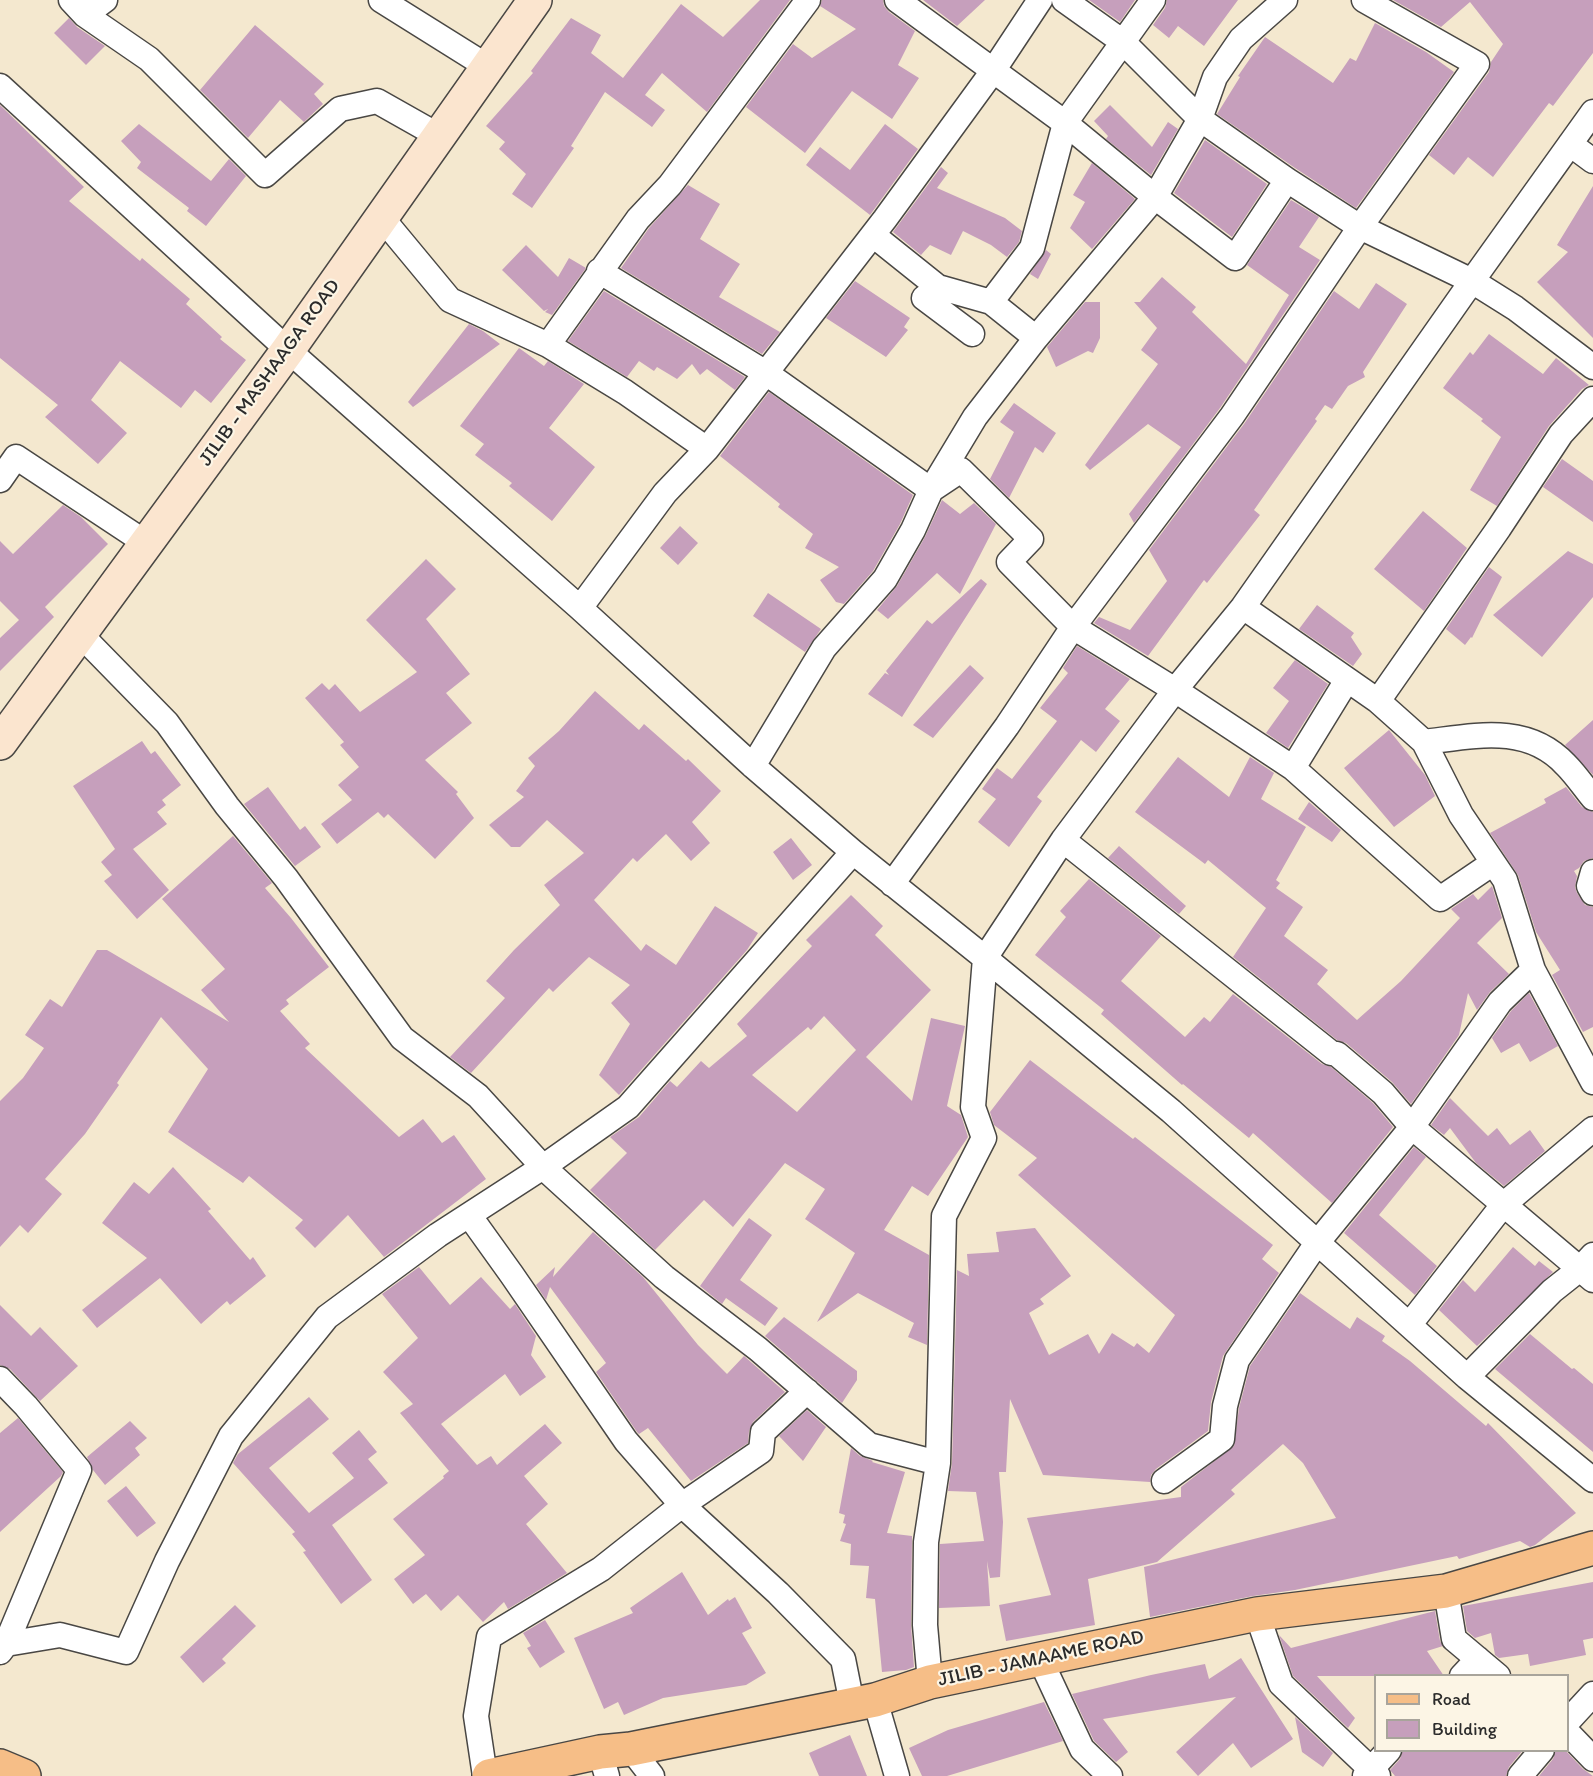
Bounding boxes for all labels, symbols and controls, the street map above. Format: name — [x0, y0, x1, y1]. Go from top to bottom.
street label: JILIB - MASHAAGA ROAD — [194, 275, 346, 471]
street label: JILIB - JAMAAME ROAD — [936, 1625, 1146, 1693]
legend — [1374, 1674, 1569, 1752]
text: Road — [1432, 1688, 1471, 1710]
text: Building — [1432, 1718, 1497, 1740]

